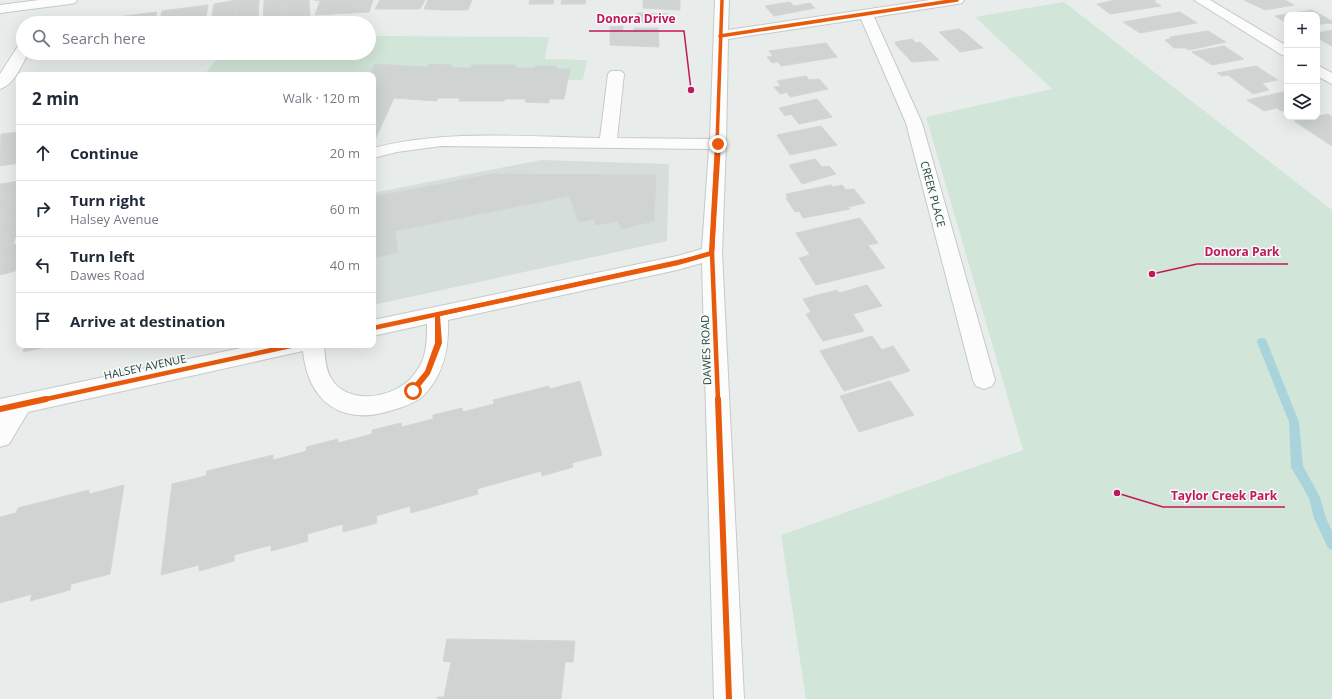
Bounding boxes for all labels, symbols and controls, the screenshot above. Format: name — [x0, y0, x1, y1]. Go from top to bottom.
callout: Donora Drive — [589, 7, 684, 31]
text: Donora Drive — [596, 10, 676, 27]
map controls — [1284, 12, 1320, 120]
button: + — [1284, 12, 1320, 48]
search box — [16, 16, 376, 60]
icon: search — [30, 27, 52, 49]
text: Search here — [62, 28, 146, 48]
button: − — [1284, 48, 1320, 84]
button: layers — [1284, 84, 1320, 120]
text: 2 min — [32, 87, 79, 110]
text: Walk · 120 m — [283, 89, 360, 107]
route end — [709, 135, 727, 153]
icon: ahead — [32, 142, 54, 164]
text: Continue — [70, 143, 138, 163]
text: 20 m — [330, 144, 360, 162]
street label: CREEK PLACE — [917, 159, 950, 229]
text: Turn right — [70, 190, 145, 210]
icon: right — [32, 198, 54, 220]
text: 60 m — [330, 200, 360, 218]
text: Halsey Avenue — [70, 210, 159, 228]
callout: Donora Park — [1197, 240, 1288, 264]
text: Donora Park — [1204, 243, 1280, 260]
text: Turn left — [70, 246, 135, 266]
icon: left — [32, 254, 54, 276]
text: 40 m — [330, 256, 360, 274]
text: Dawes Road — [70, 266, 145, 284]
icon: arrive — [32, 310, 54, 332]
text: Arrive at destination — [70, 311, 225, 331]
street label: DAWES ROAD — [697, 315, 714, 385]
street label: HALSEY AVENUE — [102, 350, 188, 383]
route start — [404, 382, 422, 400]
callout: Taylor Creek Park — [1163, 483, 1285, 507]
text: Taylor Creek Park — [1171, 487, 1278, 504]

